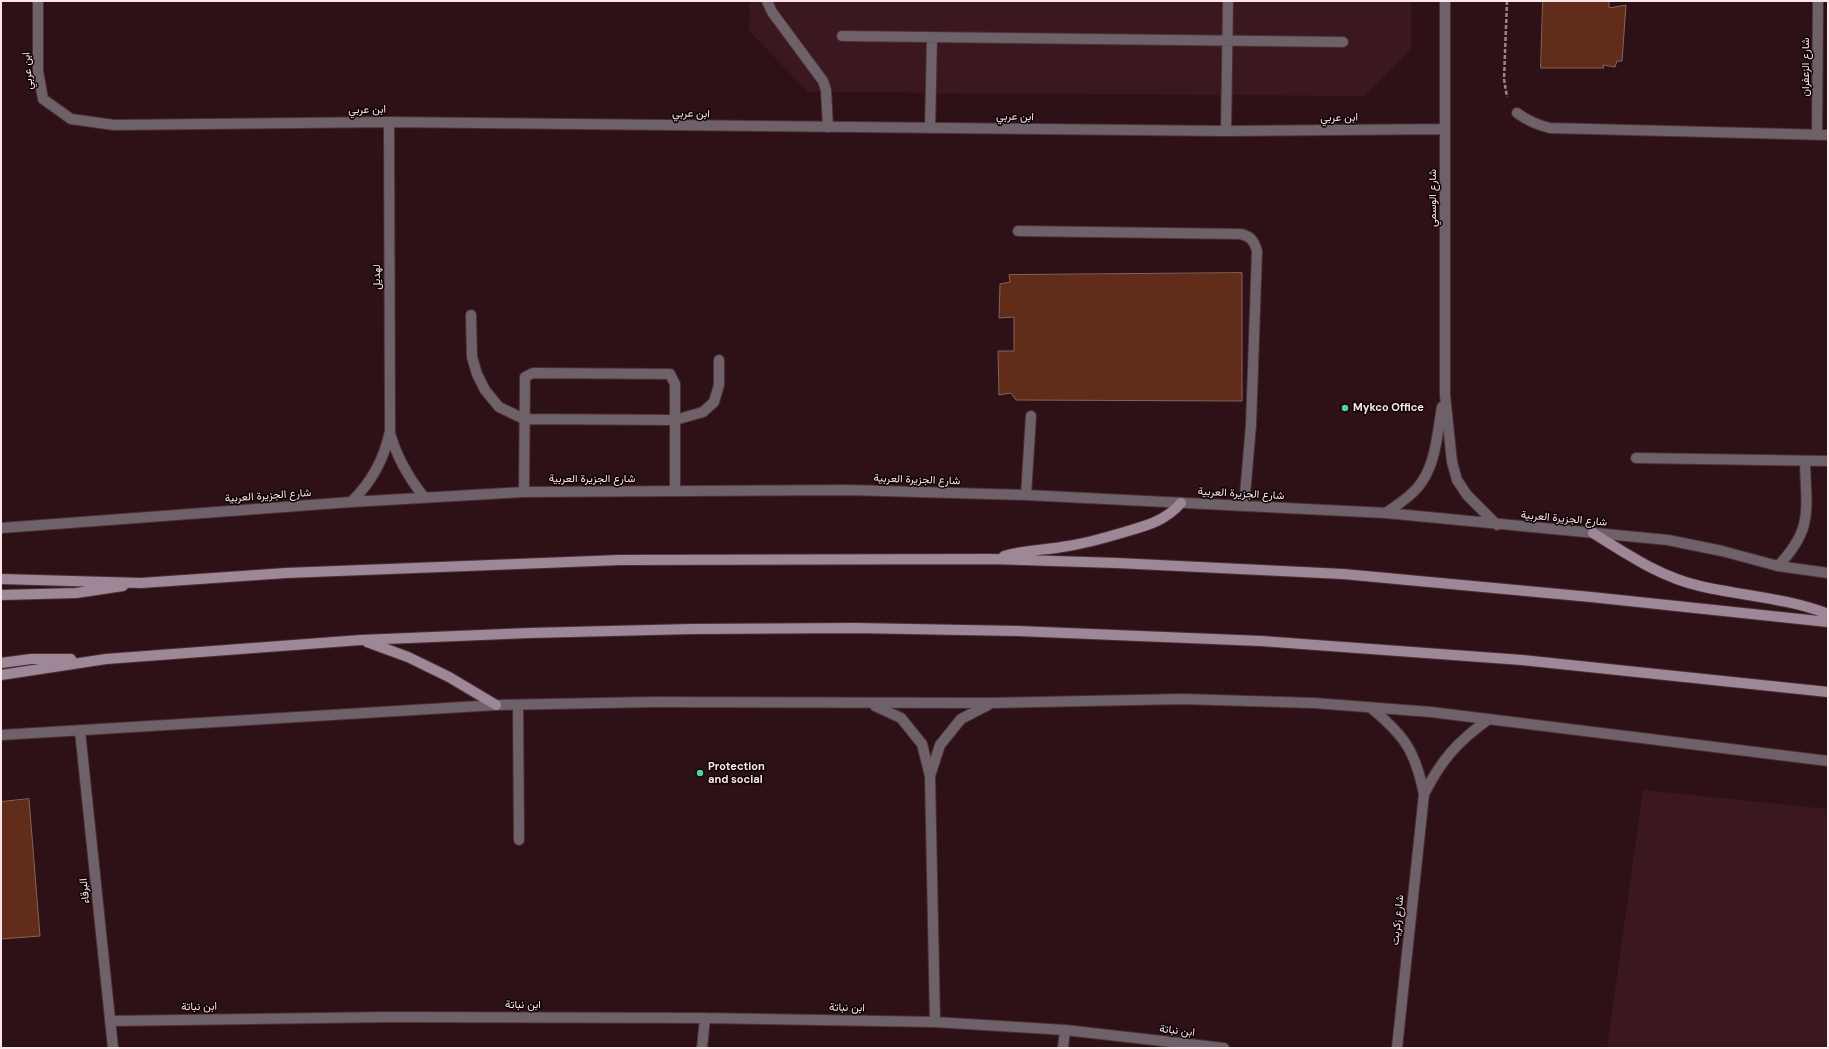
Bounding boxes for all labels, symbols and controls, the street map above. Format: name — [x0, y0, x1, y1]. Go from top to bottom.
street label: شارع الزعفران — [1799, 38, 1813, 96]
street label: ابن عربي — [20, 52, 36, 90]
street label: ابن عربي — [348, 103, 386, 117]
street label: ابن عربي — [672, 107, 710, 121]
street label: ابن عربي — [996, 110, 1034, 124]
street label: ابن عربي — [1320, 111, 1358, 125]
street label: شارع الوسمي — [1426, 169, 1440, 227]
street label: لهديل — [370, 264, 384, 290]
place label: Mykco Office — [1353, 401, 1424, 415]
marker: Mykco Office — [1340, 403, 1350, 413]
street label: شارع الجزيرة العربية — [549, 472, 635, 486]
street label: شارع الجزيرة العربية — [873, 472, 961, 488]
street label: شارع الجزيرة العربية — [1197, 485, 1285, 503]
street label: شارع الجزيرة العربية — [224, 486, 312, 506]
street label: شارع الجزيرة العربية — [1520, 509, 1608, 529]
place label: Protection and social — [708, 760, 765, 786]
marker: Protection and social — [695, 768, 705, 778]
street label: البرقاء — [77, 878, 93, 904]
street label: شارع زكريت — [1389, 894, 1407, 946]
street label: ابن نباتة — [505, 998, 541, 1012]
street label: ابن نباتة — [181, 1000, 217, 1014]
street label: ابن نباتة — [829, 1001, 865, 1015]
street label: ابن نباتة — [1158, 1023, 1196, 1039]

